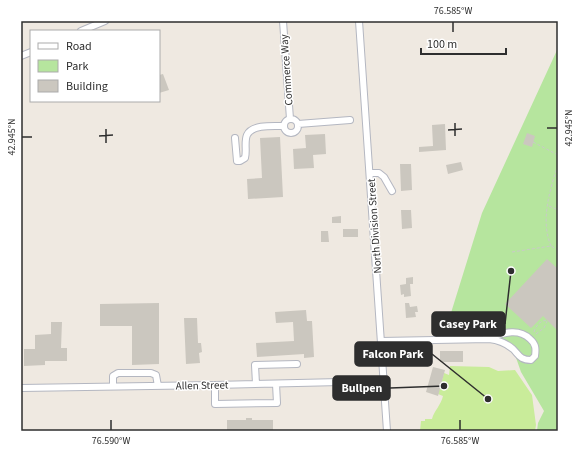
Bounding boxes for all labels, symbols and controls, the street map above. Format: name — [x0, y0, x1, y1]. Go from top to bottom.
text: 76.585°W — [434, 4, 472, 18]
legend — [30, 30, 160, 102]
scale bar — [421, 30, 506, 56]
street label: Commerce Way — [277, 34, 296, 106]
text: 100 m — [427, 36, 457, 53]
text: Road — [66, 38, 92, 55]
text: Park — [66, 58, 88, 75]
text: Building — [66, 78, 108, 95]
text: 42.945°N — [562, 109, 576, 147]
text: 42.945°N — [5, 118, 19, 156]
street label: North Division Street — [364, 178, 385, 274]
callout: Casey Park — [432, 312, 505, 336]
text: Casey Park — [439, 316, 497, 333]
callout: Falcon Park — [355, 342, 432, 366]
text: Falcon Park — [362, 346, 424, 363]
callout: Bullpen — [333, 376, 390, 400]
street label: Allen Street — [175, 378, 229, 393]
text: Bullpen — [342, 380, 383, 397]
text: 76.590°W — [92, 434, 130, 448]
text: 76.585°W — [441, 434, 479, 448]

